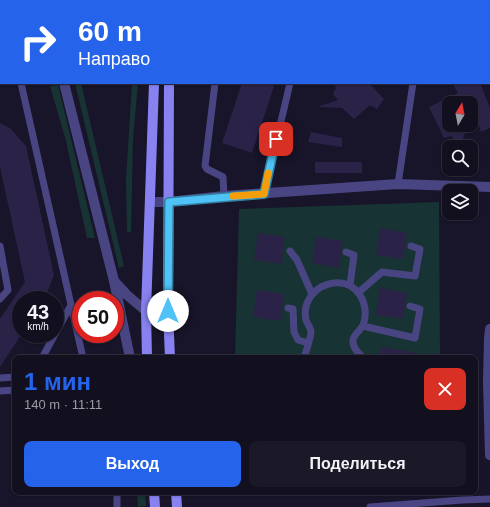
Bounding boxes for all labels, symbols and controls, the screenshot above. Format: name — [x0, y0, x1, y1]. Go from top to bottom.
icon: right — [12, 16, 64, 68]
text: 60 m — [78, 16, 142, 47]
text: Направо — [78, 49, 150, 69]
north arrow — [442, 96, 478, 132]
map controls — [442, 96, 478, 220]
pin — [259, 122, 293, 156]
icon: arrive — [265, 128, 287, 150]
button: search — [442, 140, 478, 176]
button: layers — [442, 184, 478, 220]
position arrow — [147, 290, 189, 332]
speed limit sign: 50 — [72, 291, 124, 343]
text: 43 — [27, 301, 49, 323]
text: km/h — [27, 321, 49, 332]
text: 1 мин — [24, 368, 91, 395]
button: close — [424, 368, 466, 410]
text: 140 m · 11:11 — [24, 397, 102, 412]
button: Выход — [24, 441, 241, 487]
button: Поделиться — [249, 441, 466, 487]

